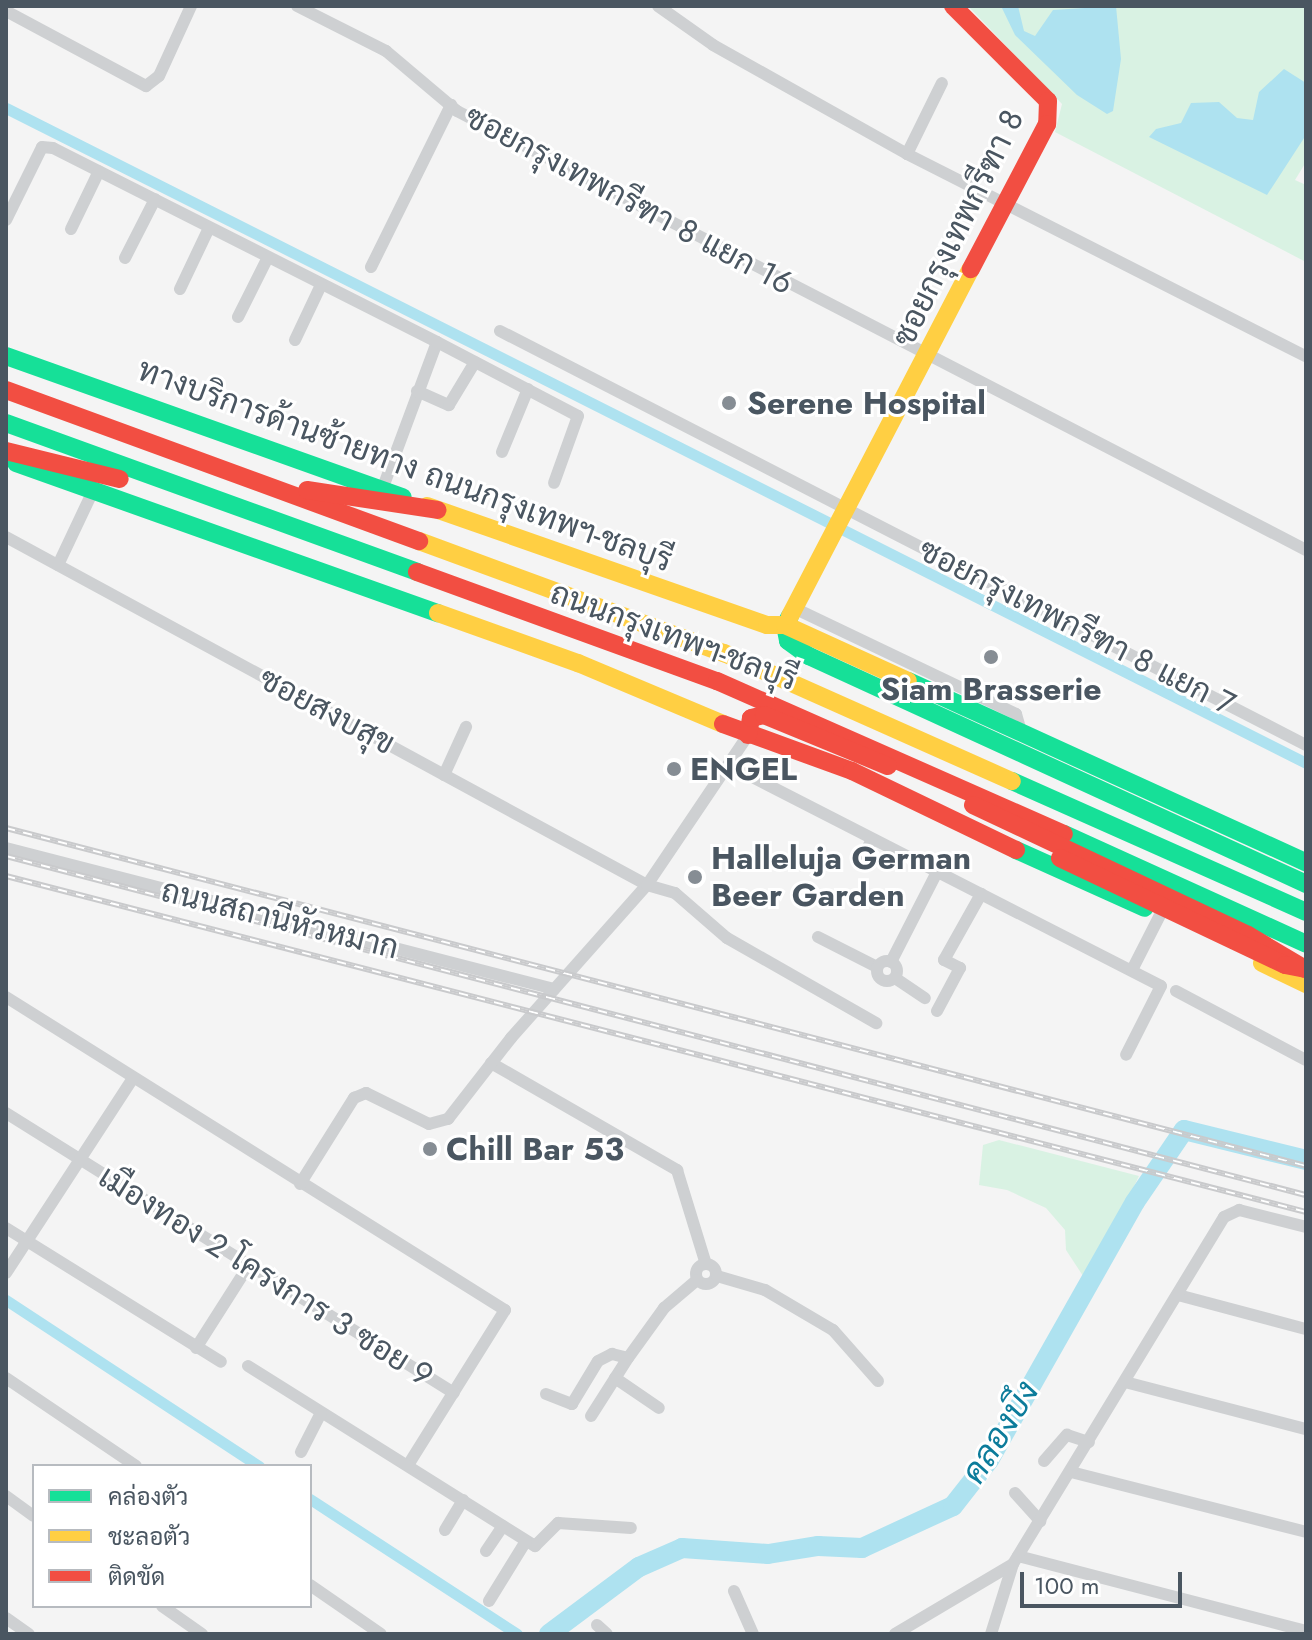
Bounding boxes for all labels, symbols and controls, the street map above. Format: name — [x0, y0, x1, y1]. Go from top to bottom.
street label: ซอยกรุงเทพกรีฑา 8 แยก 16 — [459, 97, 799, 303]
street label: ซอยกรุงเทพกรีฑา 8 — [884, 103, 1032, 353]
street label: ทางบริการด้านซ้ายทาง ถนนกรุงเทพฯ-ชลบุรี — [133, 350, 677, 580]
place label: Serene Hospital — [747, 384, 986, 422]
marker: Serene Hospital — [718, 392, 740, 414]
street label: ซอยกรุงเทพกรีฑา 8 แยก 7 — [913, 531, 1241, 723]
street label: ถนนกรุงเทพฯ-ชลบุรี — [545, 573, 803, 699]
marker: Siam Brasserie — [982, 648, 1000, 666]
street label: ซอยสงบสุข — [253, 659, 401, 763]
place label: Siam Brasserie — [880, 670, 1102, 708]
place label: ENGEL — [690, 750, 797, 788]
marker: ENGEL — [665, 760, 683, 778]
place label: Halleluja German Beer Garden — [711, 840, 971, 915]
marker: Halleluja German Beer Garden — [686, 868, 704, 886]
street label: ถนนสถานีหัวหมาก — [157, 871, 403, 967]
place label: Chill Bar 53 — [446, 1130, 624, 1168]
marker: Chill Bar 53 — [421, 1140, 439, 1158]
street label: เมืองทอง 2 โครงการ 3 ซอย 9 — [92, 1157, 440, 1395]
water label: คลองบึง — [953, 1373, 1047, 1491]
legend — [32, 1464, 312, 1608]
text: คล่องตัว — [108, 1479, 188, 1514]
text: ชะลอตัว — [108, 1519, 190, 1554]
scale bar — [1024, 1556, 1186, 1606]
text: ติดขัด — [108, 1559, 165, 1594]
text: 100 m — [1034, 1568, 1100, 1603]

